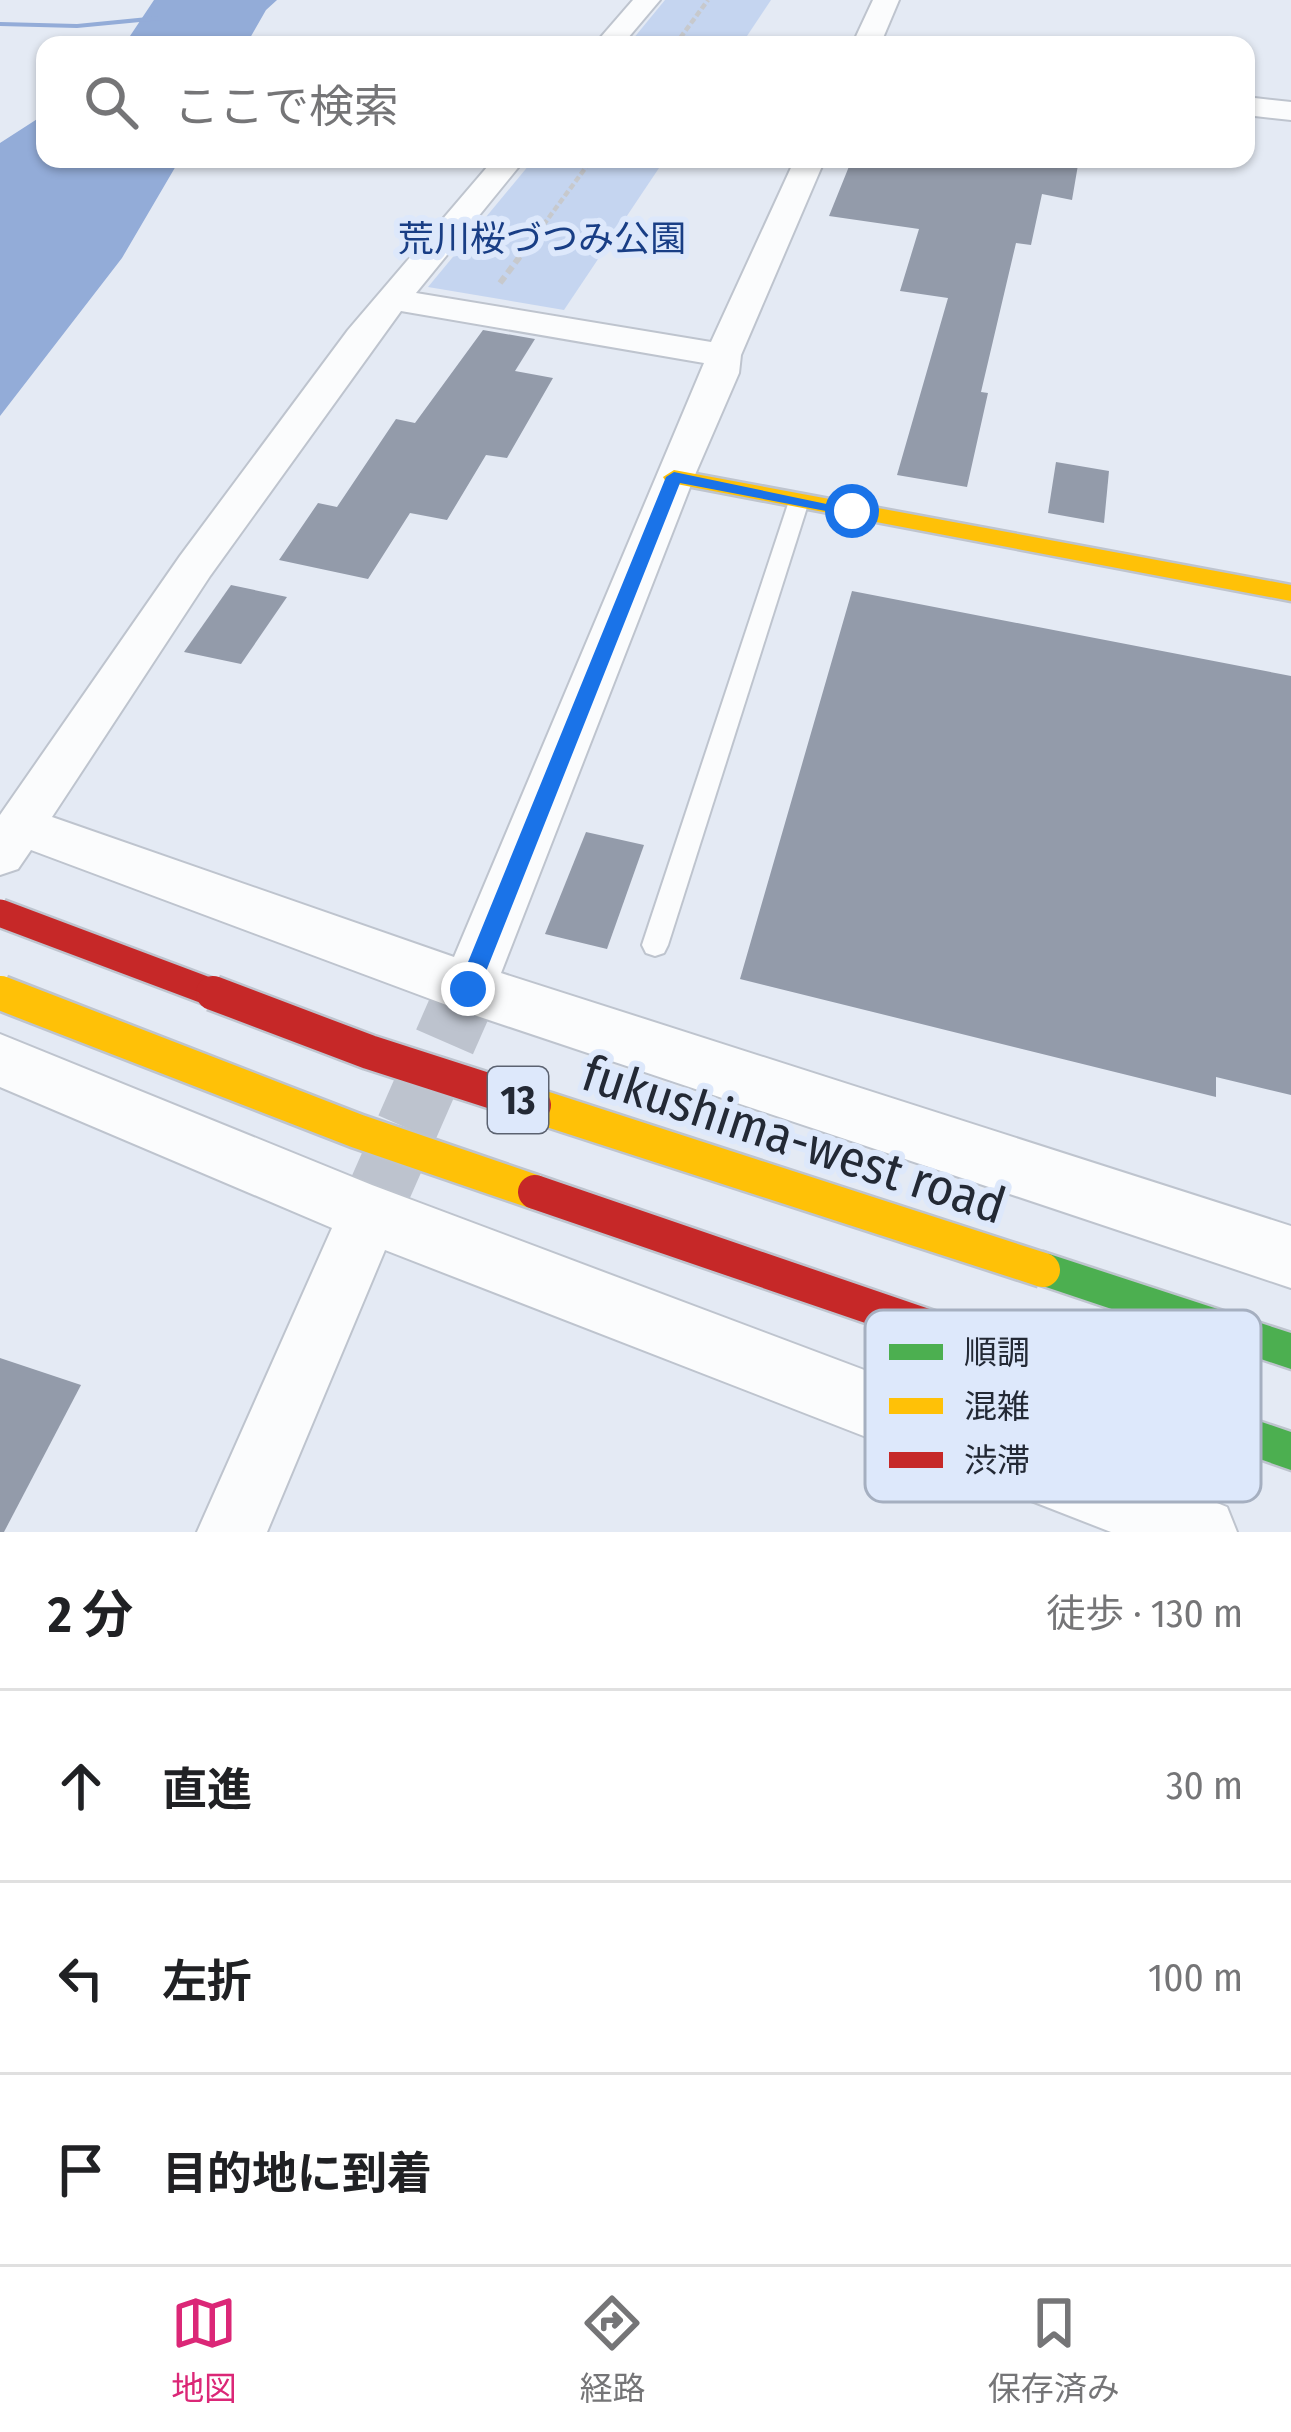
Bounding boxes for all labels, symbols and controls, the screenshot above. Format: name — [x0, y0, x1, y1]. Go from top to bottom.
search box — [36, 36, 1255, 168]
icon: search — [78, 69, 144, 135]
text: ここで検索 — [174, 80, 399, 134]
park label: 荒川桜づつみ公園 — [398, 217, 686, 261]
route start — [825, 484, 879, 538]
route end — [441, 962, 495, 1016]
street label: fukushima-west road — [575, 1042, 1013, 1237]
road number: 13 — [488, 1067, 548, 1133]
legend — [865, 1310, 1261, 1502]
text: 順調 — [964, 1333, 1030, 1373]
text: 混雑 — [964, 1387, 1030, 1427]
text: 渋滞 — [964, 1441, 1030, 1481]
text: 2 分 — [48, 1584, 133, 1646]
text: 徒歩 · 130 m — [1046, 1591, 1243, 1637]
icon: ahead — [48, 1753, 114, 1819]
text: 直進 — [162, 1763, 252, 1817]
text: 30 m — [1166, 1763, 1243, 1809]
icon: left — [48, 1945, 114, 2011]
text: 左折 — [162, 1955, 252, 2009]
text: 100 m — [1148, 1955, 1243, 2001]
icon: arrive — [48, 2137, 114, 2203]
text: 目的地に到着 — [162, 2147, 432, 2201]
tab: 地図 — [171, 2290, 237, 2410]
tab: 経路 — [579, 2290, 645, 2410]
tab: 保存済み — [988, 2290, 1120, 2410]

